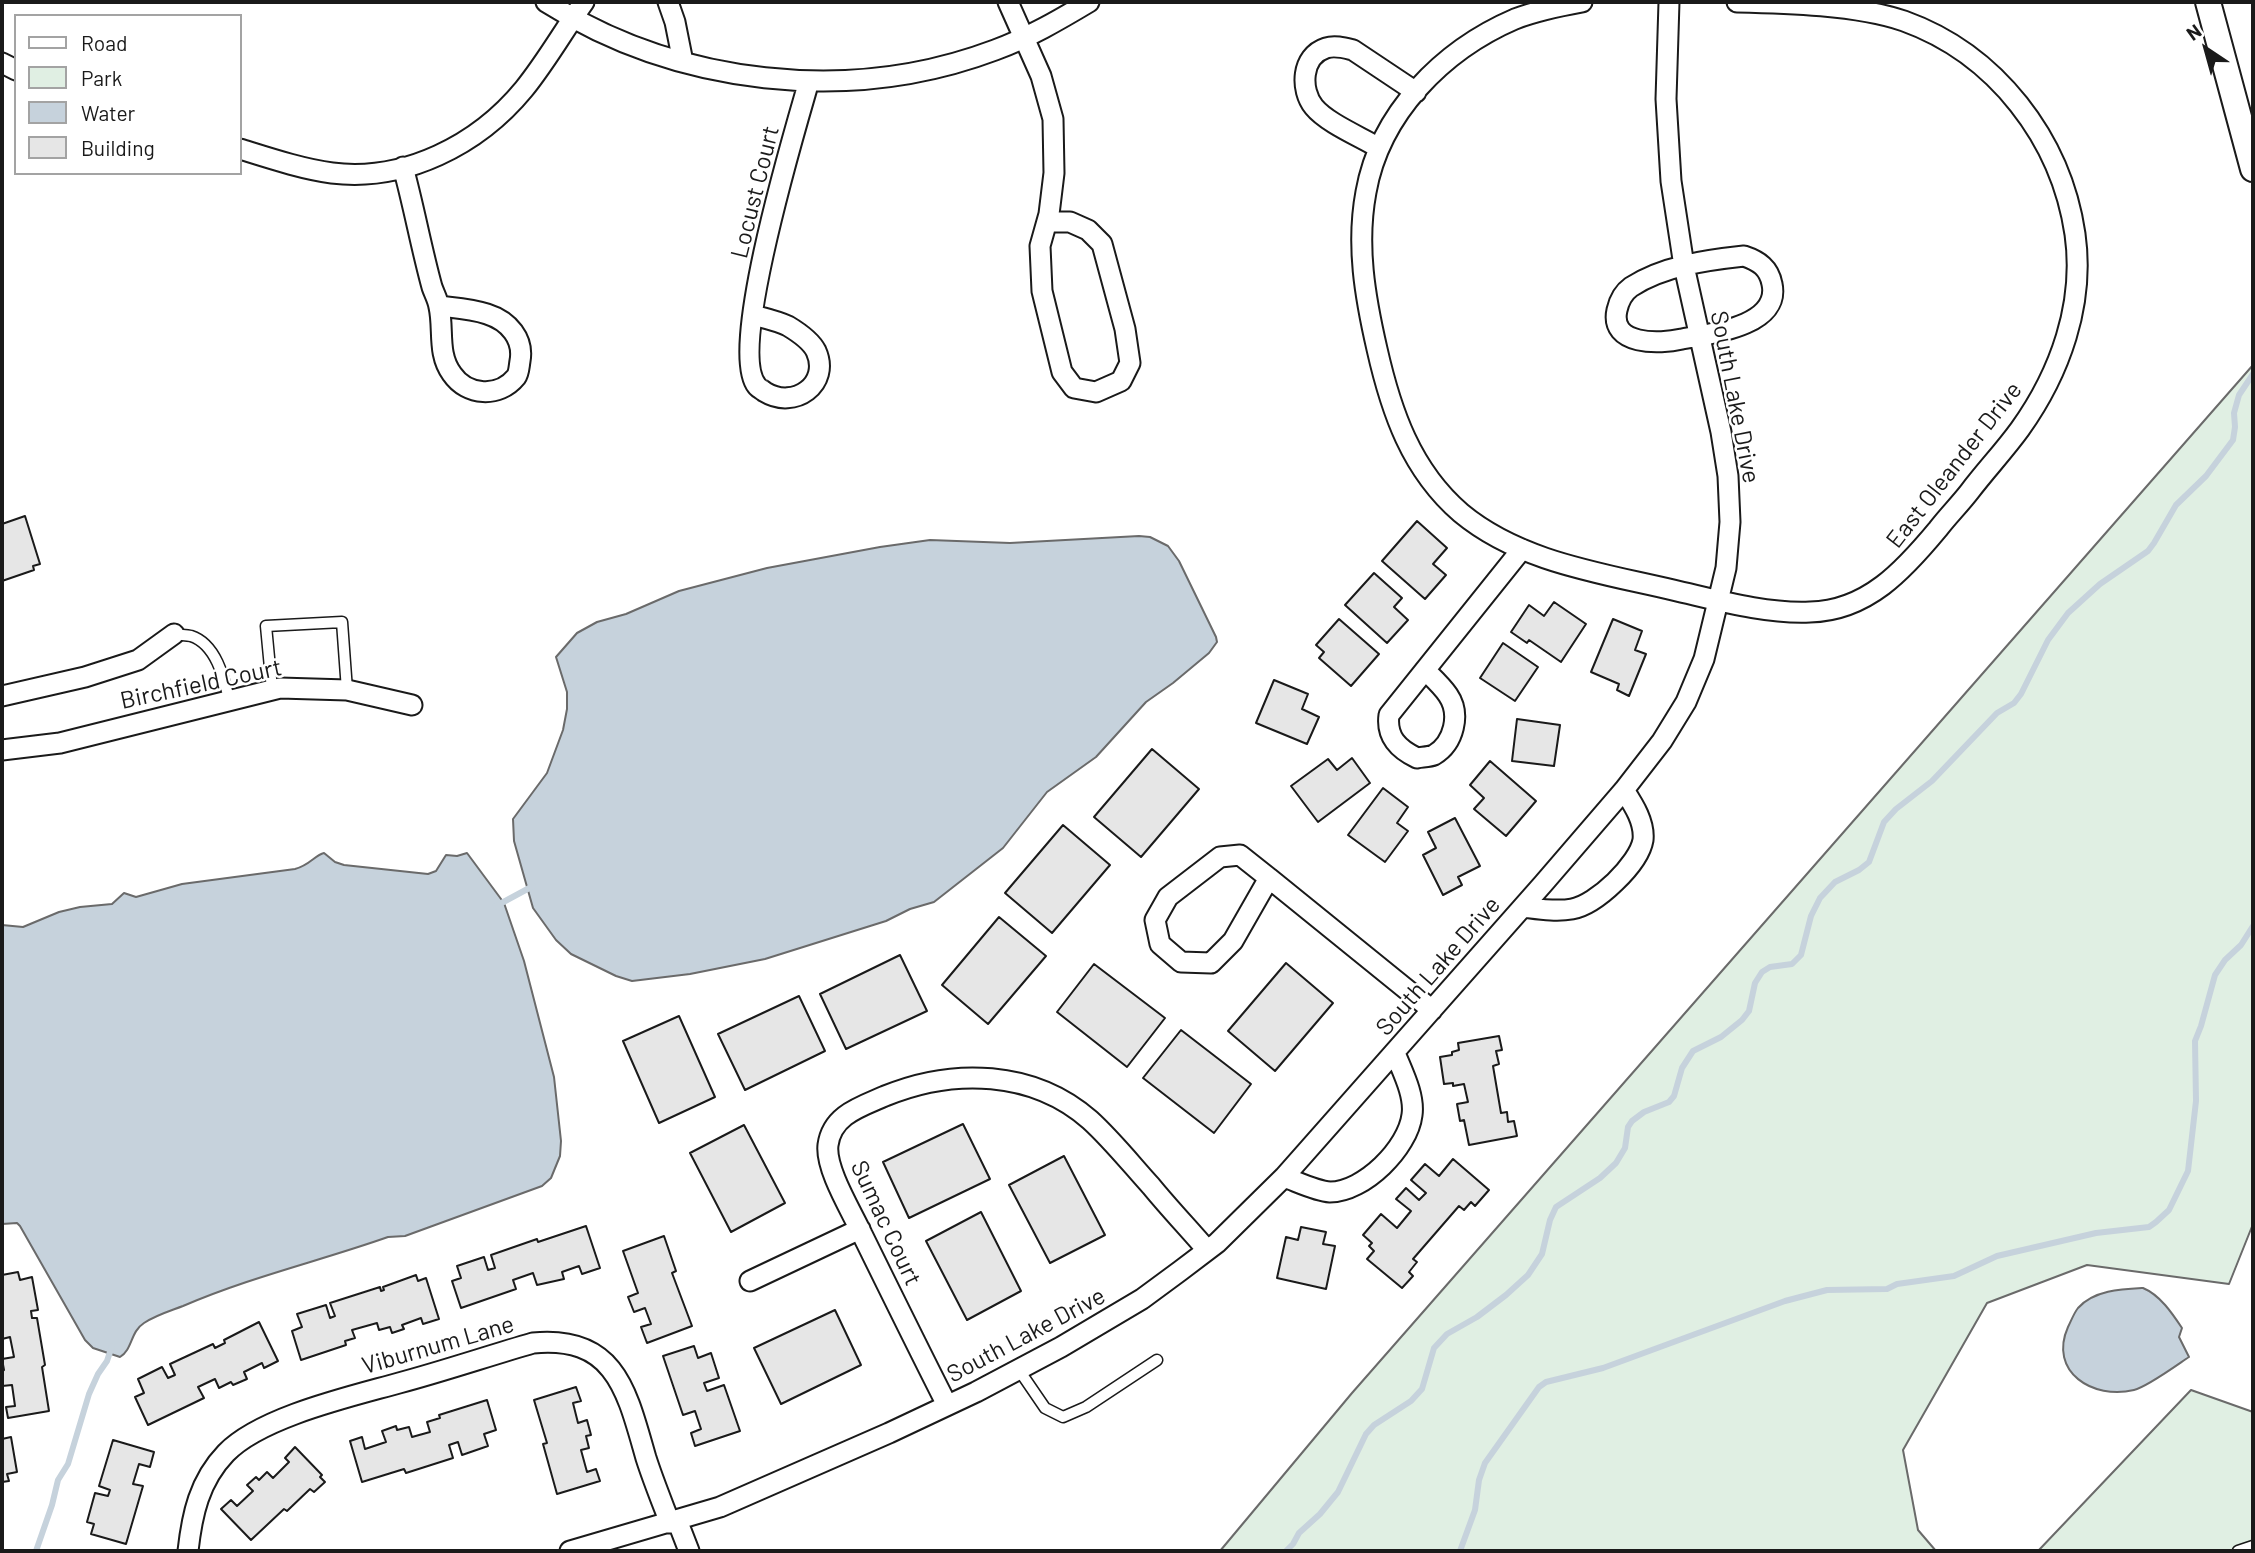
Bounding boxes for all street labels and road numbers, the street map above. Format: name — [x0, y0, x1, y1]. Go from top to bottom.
street label: Locust Court — [725, 123, 785, 261]
street label: South Lake Drive — [1704, 308, 1766, 486]
street label: East Oleander Drive — [1880, 376, 2028, 554]
street label: Birchfield Court — [118, 653, 284, 715]
street label: South Lake Drive — [1370, 891, 1506, 1041]
street label: Sumac Court — [845, 1156, 927, 1290]
street label: South Lake Drive — [942, 1281, 1110, 1389]
street label: Viburnum Lane — [359, 1310, 517, 1380]

